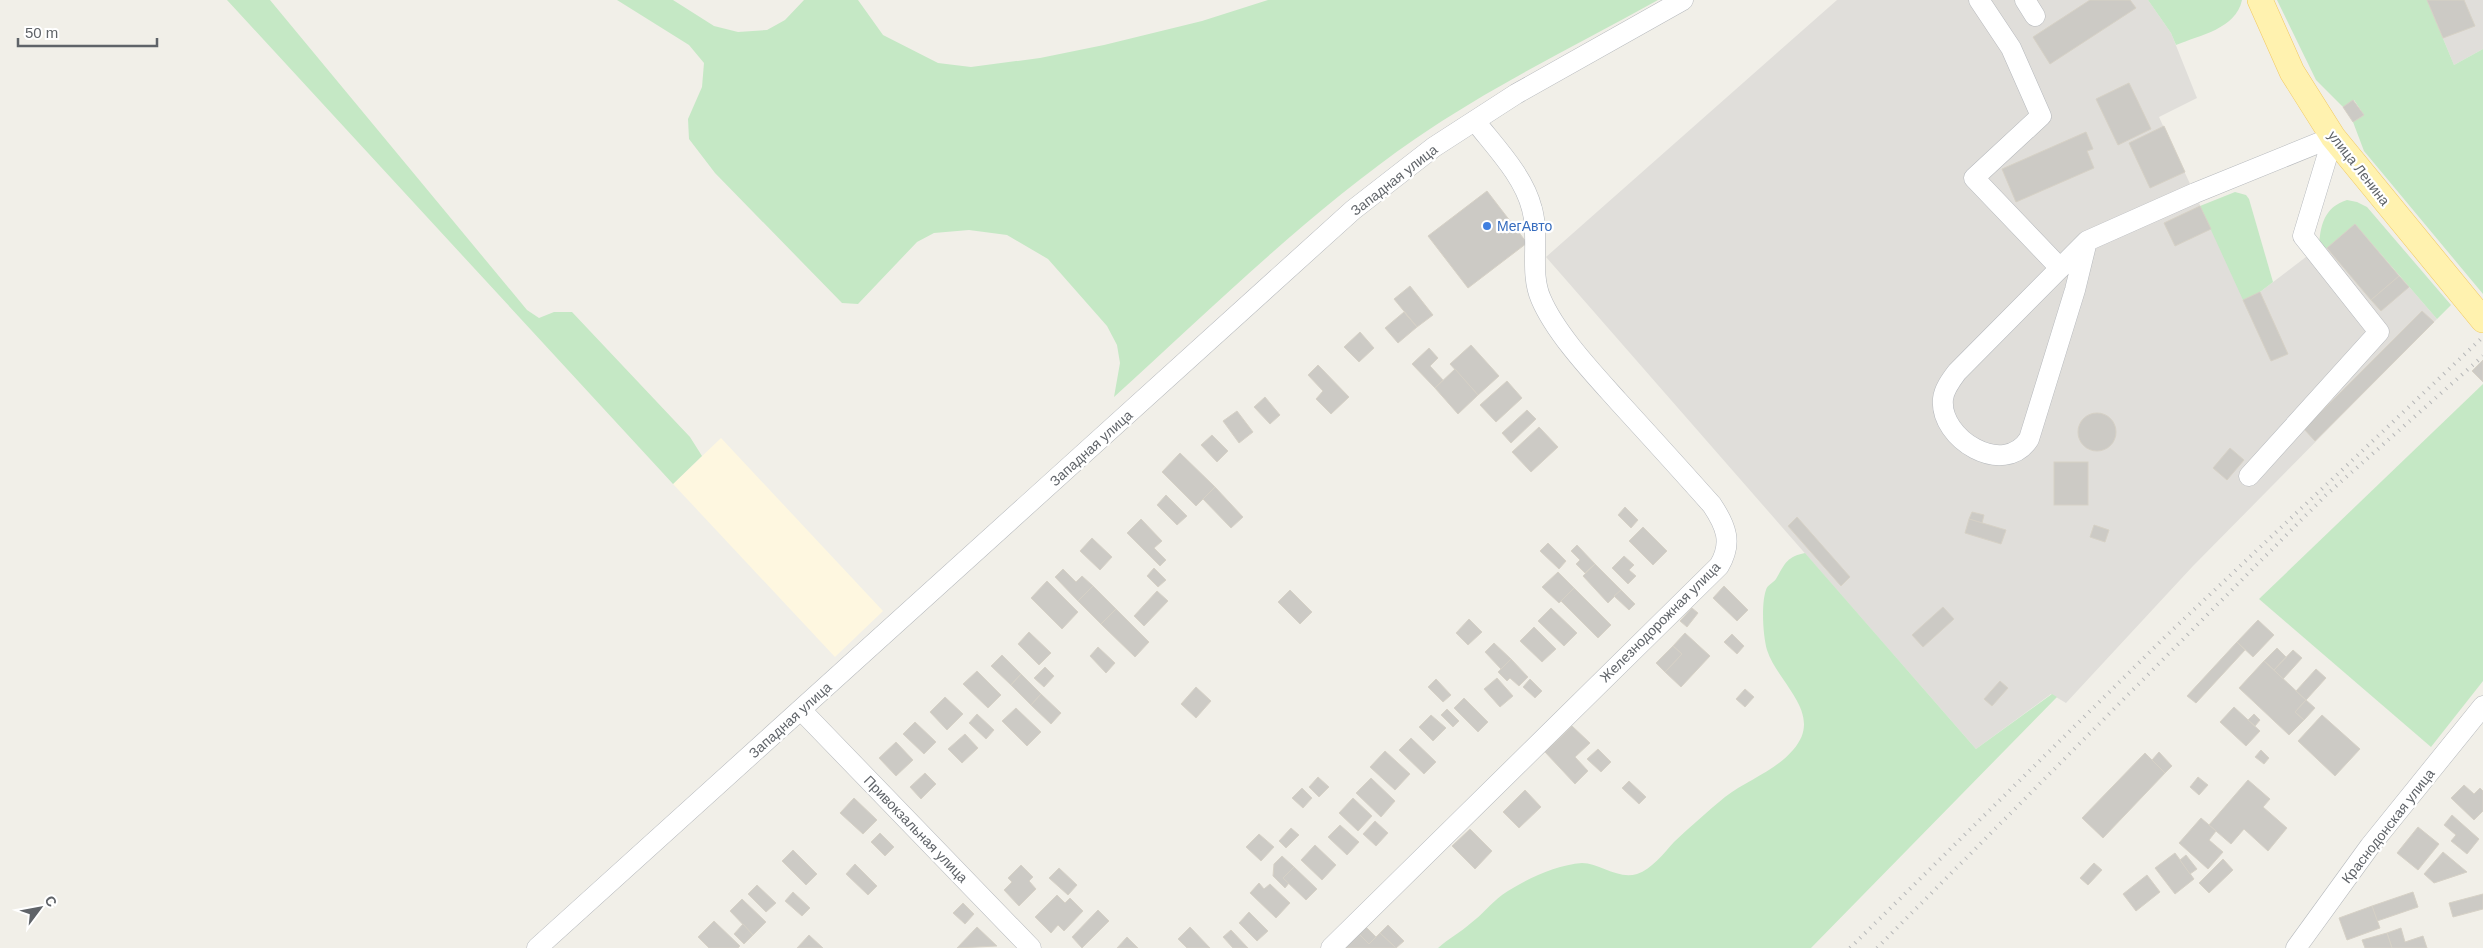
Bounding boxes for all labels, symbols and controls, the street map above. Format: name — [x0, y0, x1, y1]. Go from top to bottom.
scale bar — [18, 15, 156, 47]
text: 50 m — [25, 24, 58, 41]
street label: улица Ленина — [2325, 127, 2393, 209]
street label: Западная улица — [1348, 141, 1441, 219]
place label: МегАвто — [1497, 218, 1552, 234]
marker: МегАвто — [1481, 220, 1493, 232]
street label: Западная улица — [1047, 407, 1136, 489]
street label: Железнодорожная улица — [1597, 558, 1724, 685]
street label: Западная улица — [746, 679, 835, 761]
street label: Краснодонская улица — [2338, 765, 2438, 886]
street label: Привокзальная улица — [861, 772, 971, 886]
north arrow — [15, 883, 65, 933]
text: С — [42, 893, 60, 910]

